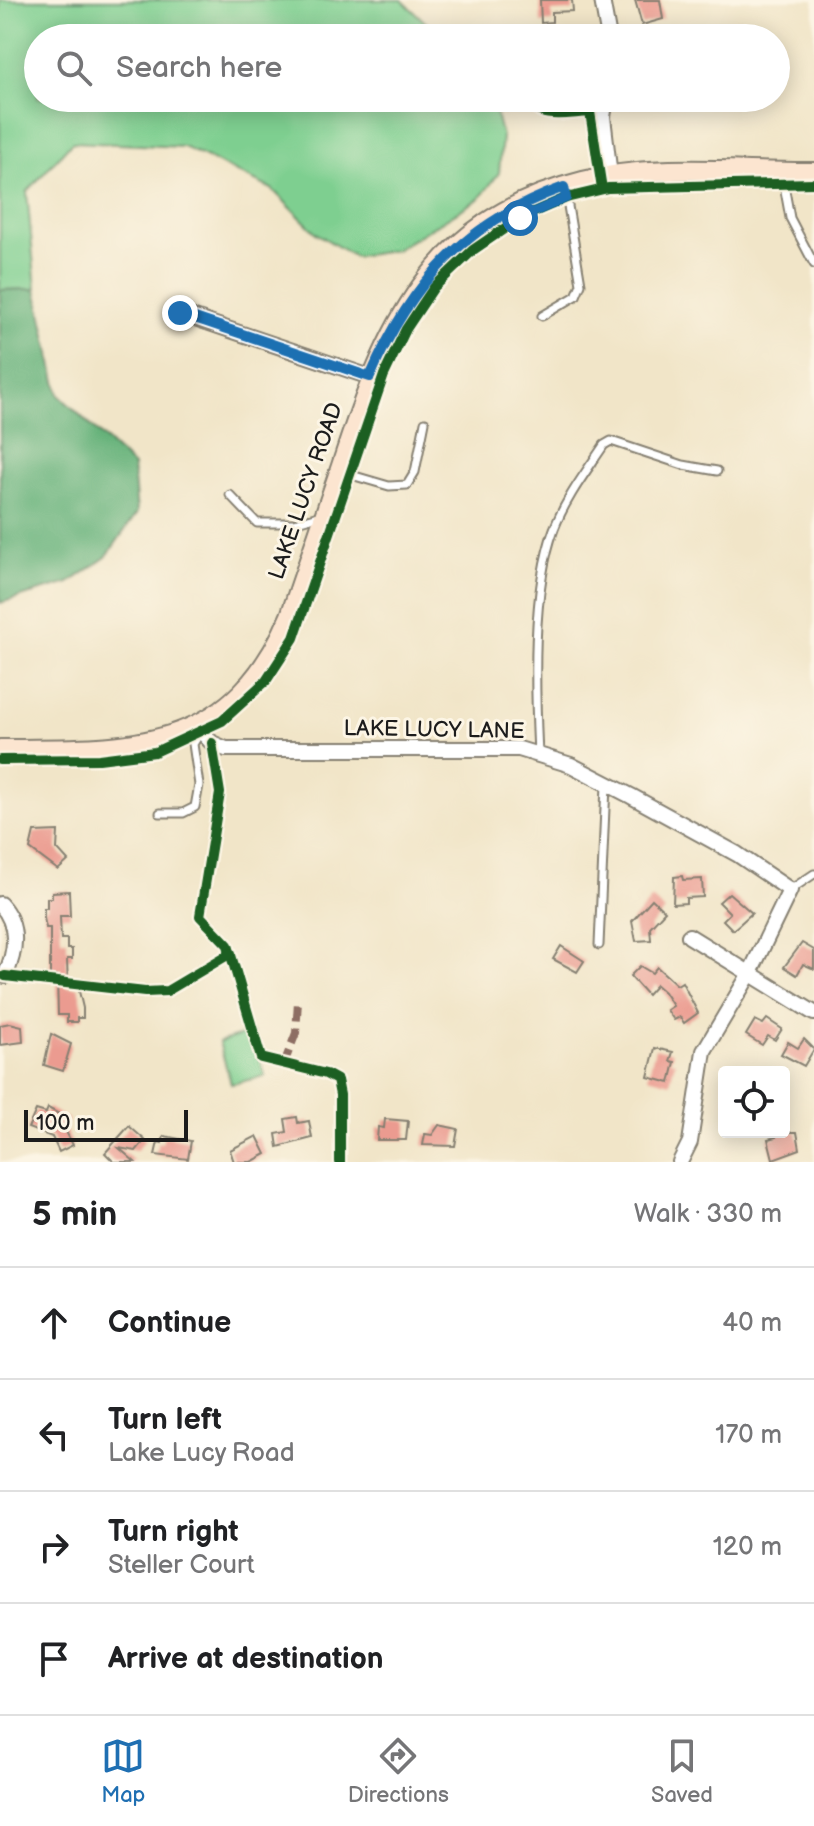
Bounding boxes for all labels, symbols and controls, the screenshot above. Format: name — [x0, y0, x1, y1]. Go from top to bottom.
search box — [24, 24, 790, 112]
icon: search — [52, 46, 96, 90]
text: Search here — [116, 50, 282, 86]
route start — [502, 200, 538, 236]
route end — [162, 295, 198, 331]
street label: LAKE LUCY ROAD — [263, 399, 349, 583]
street label: LAKE LUCY LANE — [343, 715, 525, 745]
map controls — [718, 1066, 790, 1138]
button: locate — [718, 1066, 790, 1138]
scale bar — [24, 1106, 188, 1142]
text: 100 m — [36, 1110, 95, 1137]
text: 5 min — [32, 1194, 117, 1235]
text: Walk · 330 m — [634, 1199, 782, 1230]
icon: ahead — [32, 1301, 76, 1345]
text: Continue — [108, 1305, 231, 1341]
text: 40 m — [722, 1308, 782, 1339]
text: Turn left — [108, 1402, 222, 1438]
icon: left — [32, 1413, 76, 1457]
text: 170 m — [715, 1420, 782, 1451]
text: Lake Lucy Road — [108, 1438, 295, 1469]
text: Turn right — [108, 1514, 239, 1550]
icon: right — [32, 1525, 76, 1569]
text: 120 m — [713, 1532, 782, 1563]
text: Steller Court — [108, 1550, 255, 1581]
icon: arrive — [32, 1637, 76, 1681]
text: Arrive at destination — [108, 1641, 384, 1677]
tab: Map — [101, 1734, 145, 1809]
tab: Directions — [348, 1734, 449, 1809]
tab: Saved — [651, 1734, 713, 1809]

